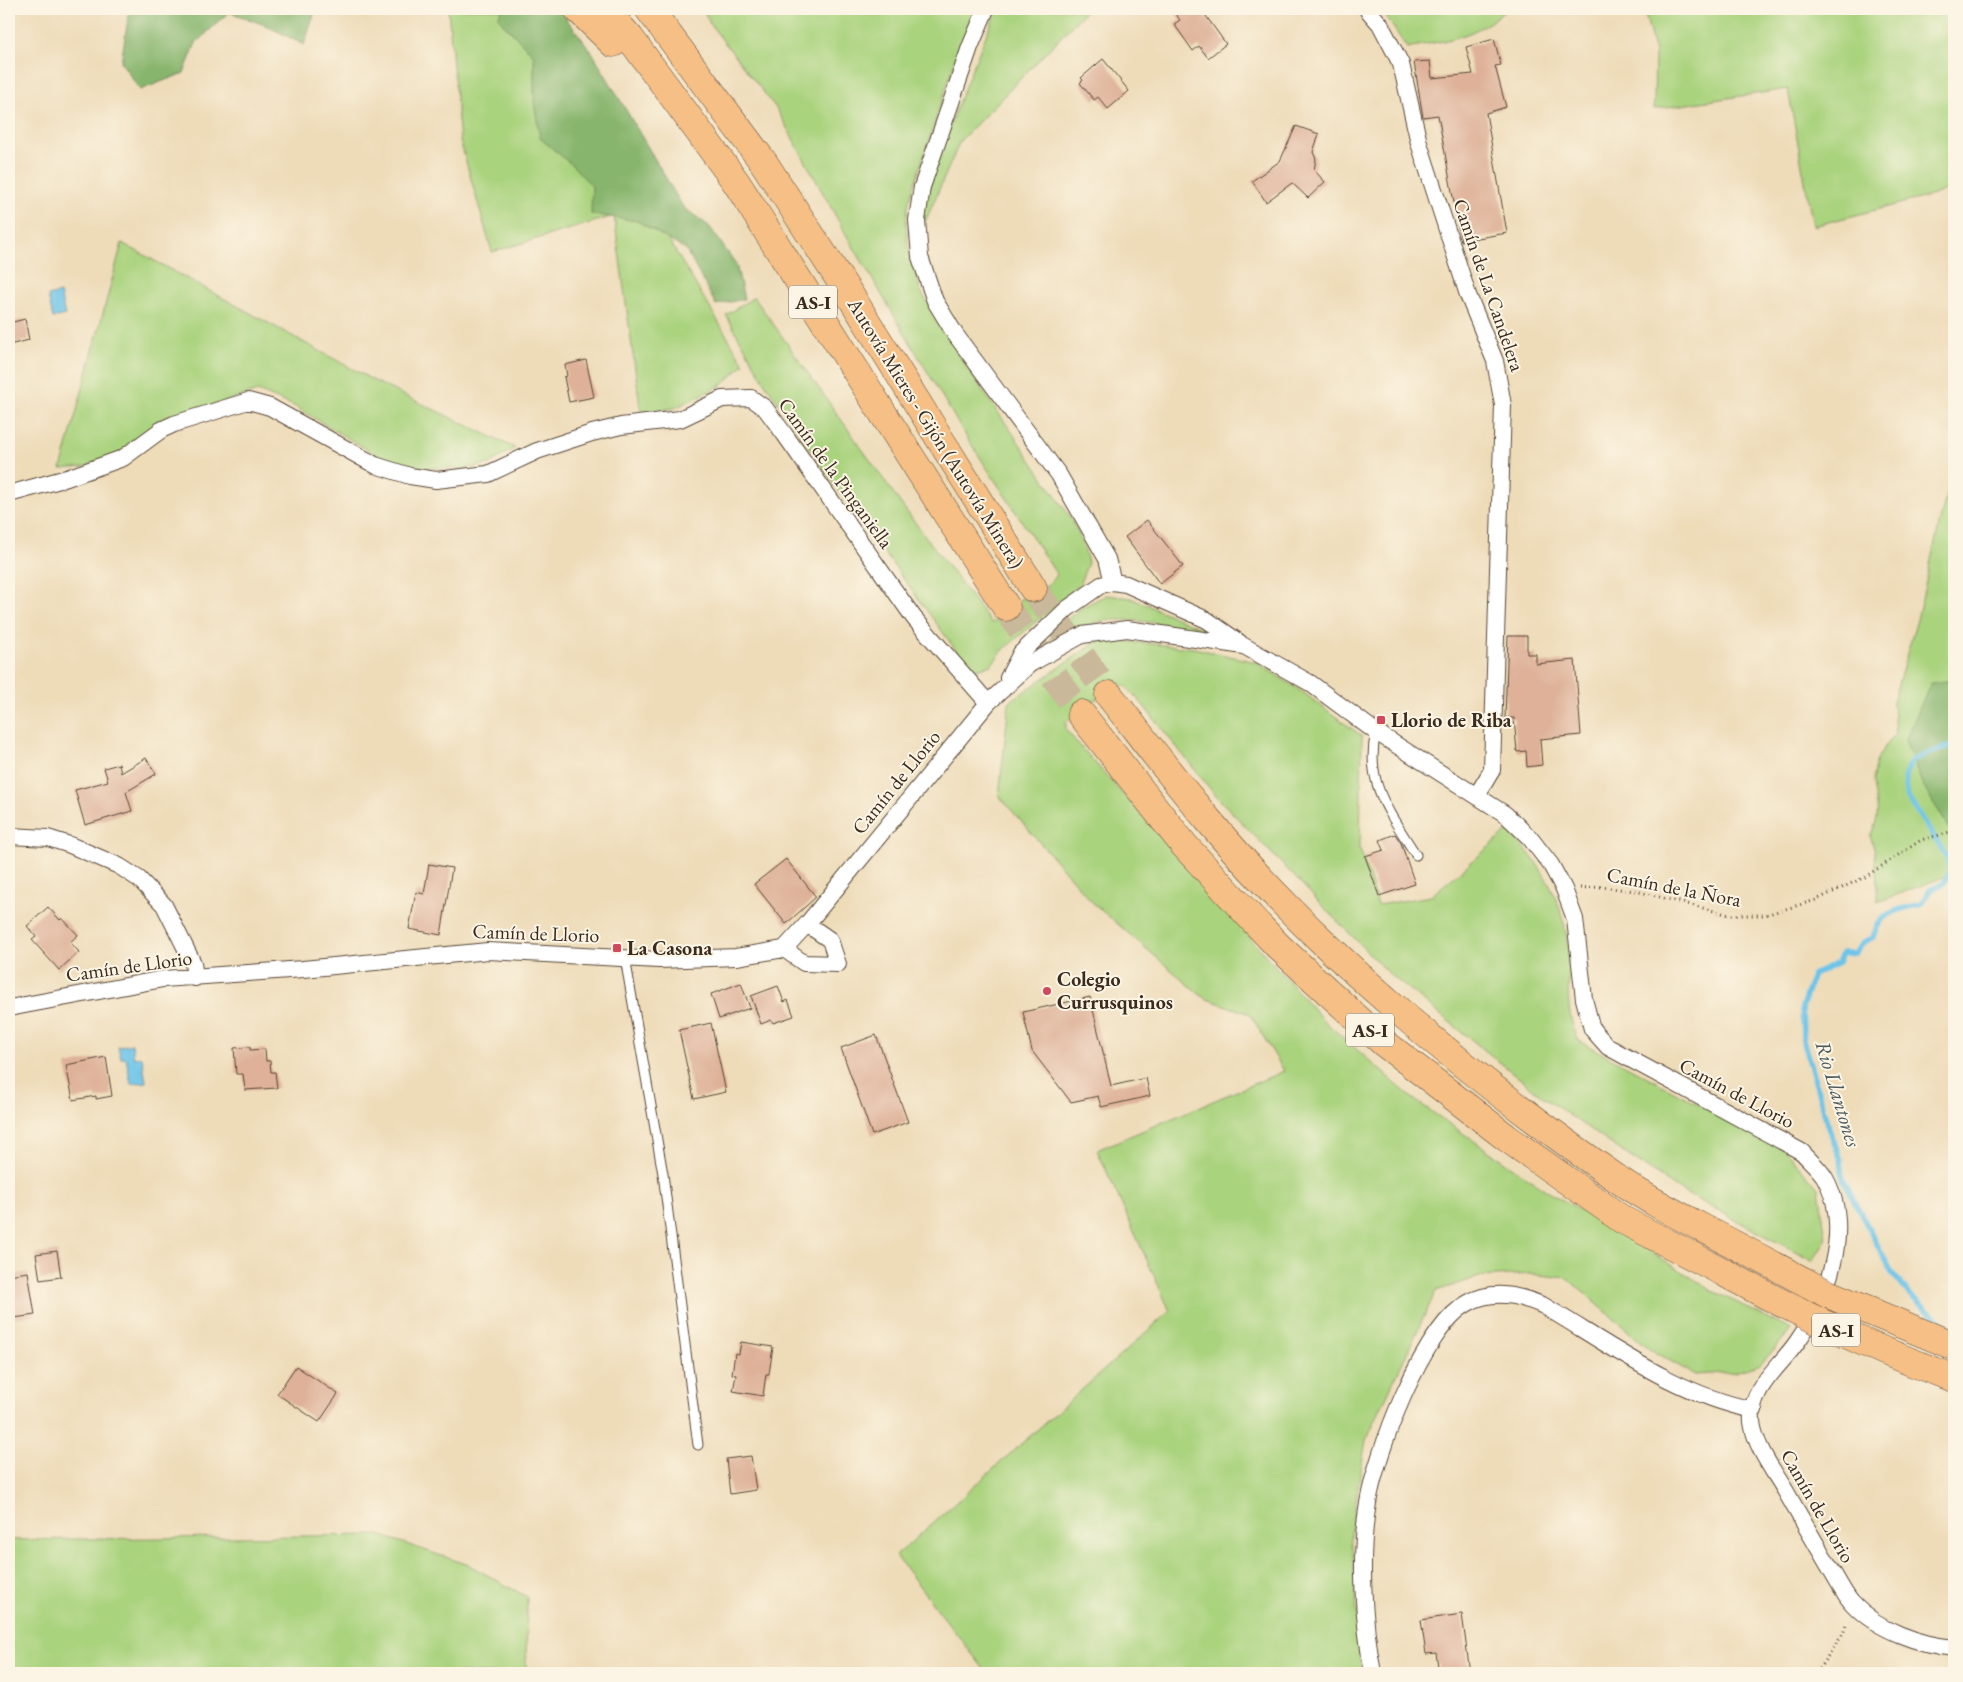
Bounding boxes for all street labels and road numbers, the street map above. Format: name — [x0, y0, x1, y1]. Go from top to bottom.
street label: Camín de La Candelera — [1447, 195, 1531, 375]
road number: AS-I — [789, 286, 837, 318]
street label: Autovía Mieres - Gijón (Autovía Minera) — [841, 292, 1030, 573]
street label: Camín de la Pinganiella — [773, 393, 899, 553]
street label: Camín de Llorio — [846, 724, 946, 840]
street label: Camín de la Ñora — [1605, 861, 1743, 913]
street label: Camín de Llorio — [472, 918, 600, 948]
street label: Camín de Llorio — [64, 944, 194, 988]
road number: AS-I — [1346, 1014, 1394, 1046]
street label: Camín de Llorio — [1675, 1052, 1799, 1134]
road number: AS-I — [1812, 1314, 1860, 1346]
street label: Camín de Llorio — [1775, 1445, 1861, 1568]

